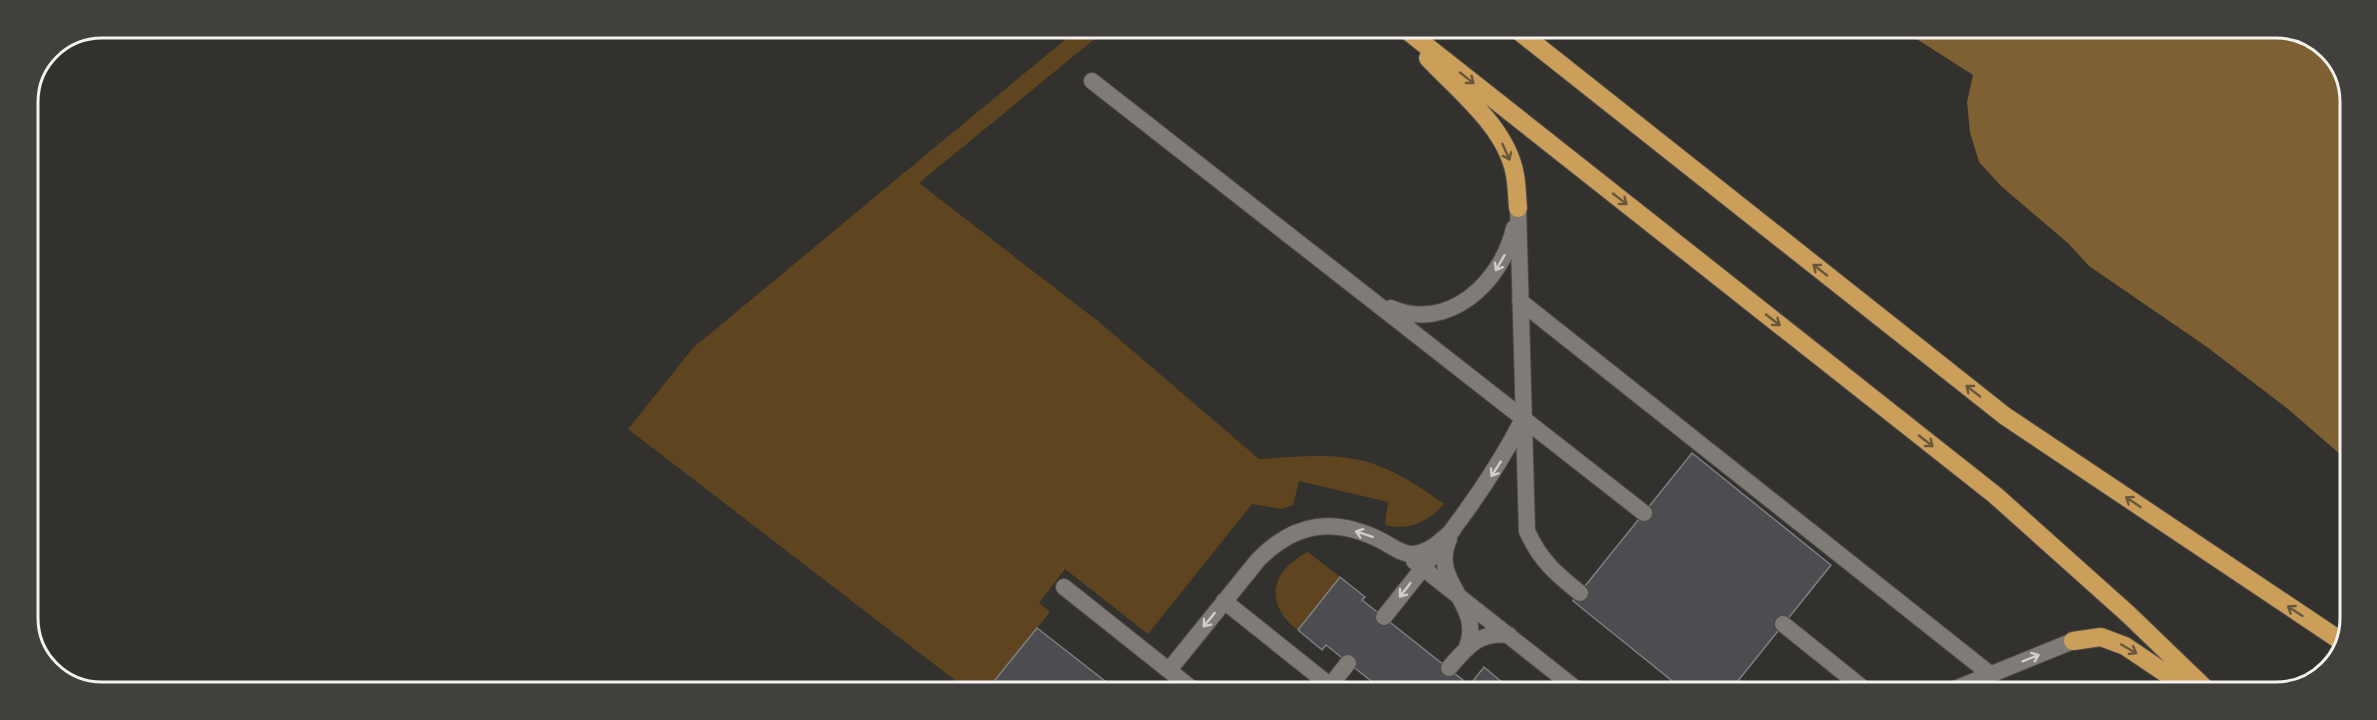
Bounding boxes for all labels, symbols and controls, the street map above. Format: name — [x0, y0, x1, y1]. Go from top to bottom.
one-way arrow — [1459, 71, 1475, 84]
one-way arrow — [1501, 142, 1513, 160]
one-way arrow — [1612, 192, 1628, 205]
one-way arrow — [1494, 254, 1506, 271]
one-way arrow — [1813, 263, 1829, 276]
one-way arrow — [1765, 313, 1781, 326]
one-way arrow — [1965, 384, 1981, 397]
one-way arrow — [1918, 434, 1934, 447]
one-way arrow — [1490, 460, 1502, 477]
one-way arrow — [2125, 496, 2142, 508]
one-way arrow — [1355, 528, 1374, 539]
one-way arrow — [1399, 582, 1412, 598]
one-way arrow — [2287, 604, 2304, 616]
one-way arrow — [1203, 611, 1216, 627]
one-way arrow — [2120, 643, 2137, 655]
one-way arrow — [2022, 651, 2040, 662]

